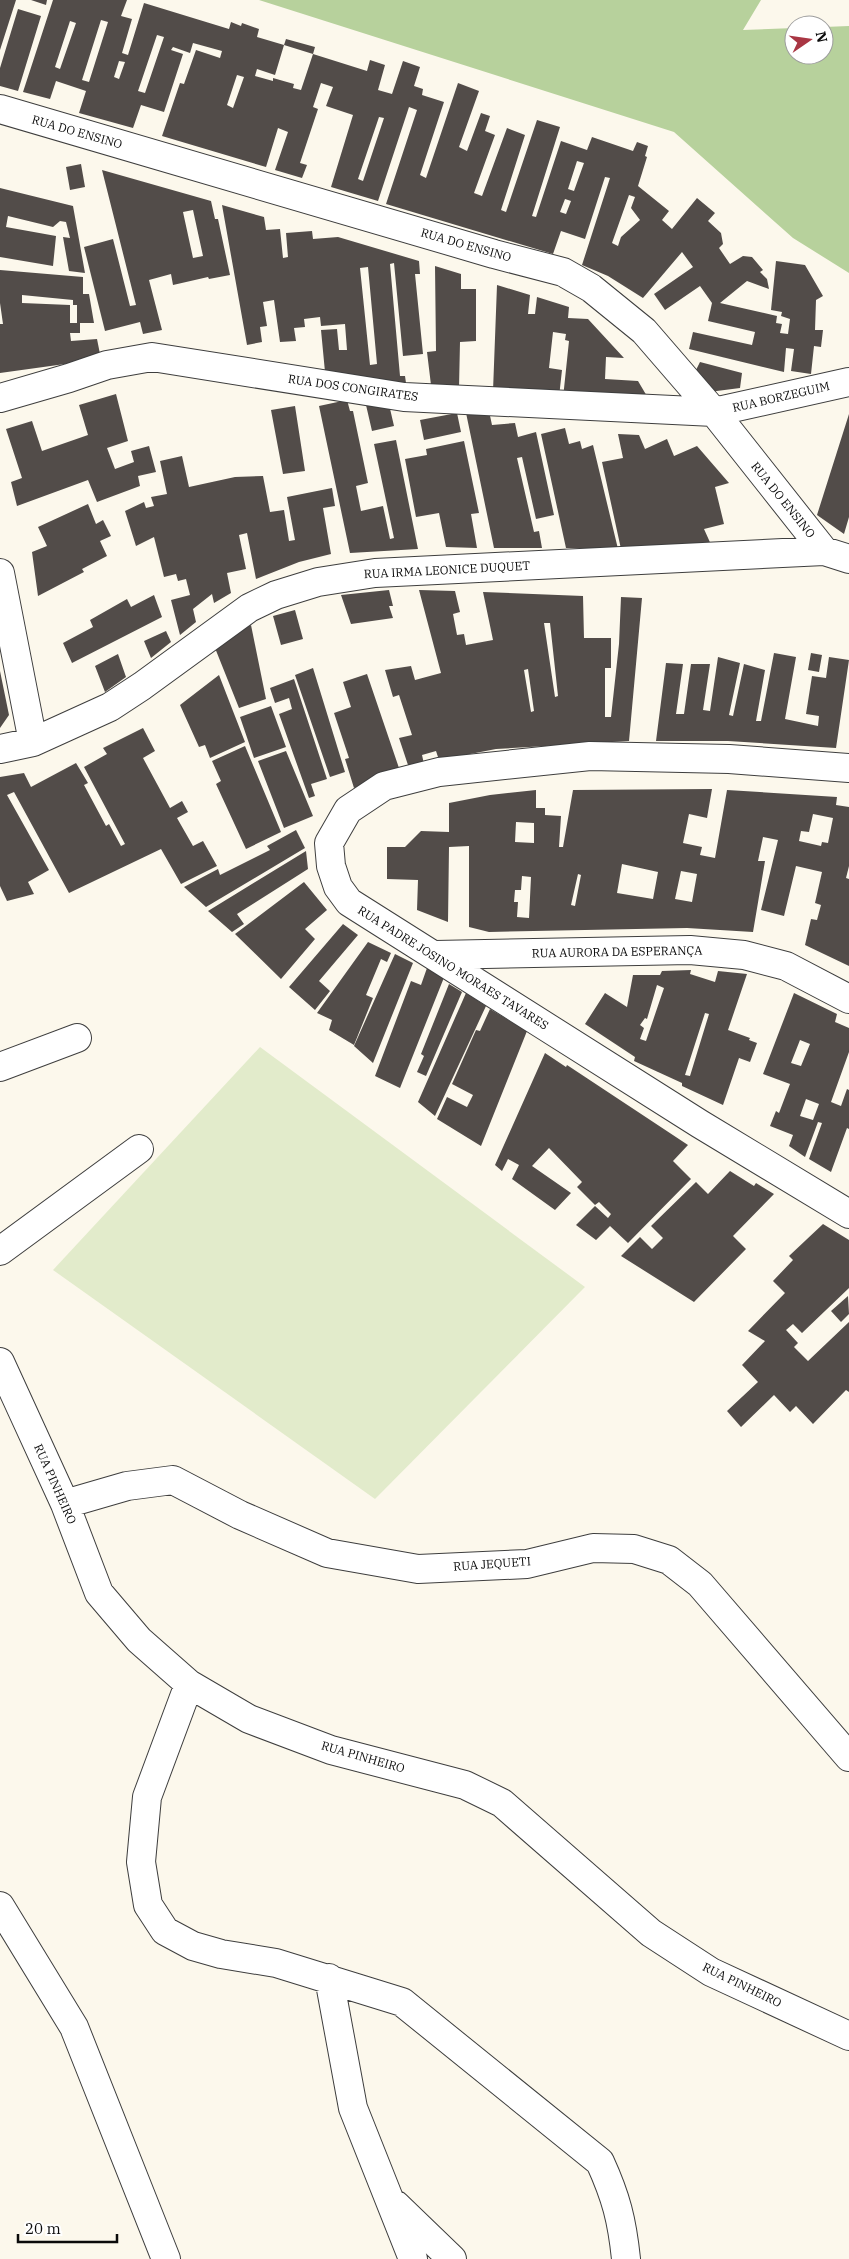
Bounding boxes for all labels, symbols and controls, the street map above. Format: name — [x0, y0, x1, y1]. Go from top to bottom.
north arrow — [784, 15, 834, 65]
text: N — [812, 30, 832, 44]
street label: RUA DO ENSINO — [30, 111, 124, 152]
street label: RUA DO ENSINO — [419, 224, 513, 265]
street label: RUA DOS CONGIRATES — [287, 371, 419, 404]
street label: RUA BORZEGUIM — [731, 378, 831, 415]
street label: RUA DO ENSINO — [748, 459, 819, 541]
street label: RUA IRMA LEONICE DUQUET — [363, 558, 531, 581]
street label: RUA PADRE JOSINO MORAES TAVARES — [355, 902, 551, 1033]
street label: RUA AURORA DA ESPERANÇA — [532, 942, 703, 960]
street label: RUA PINHEIRO — [31, 1441, 80, 1526]
street label: RUA JEQUETI — [453, 1553, 531, 1574]
street label: RUA PINHEIRO — [320, 1737, 407, 1776]
street label: RUA PINHEIRO — [700, 1959, 784, 2010]
scale bar — [18, 2212, 116, 2244]
text: 20 m — [25, 2219, 61, 2238]

